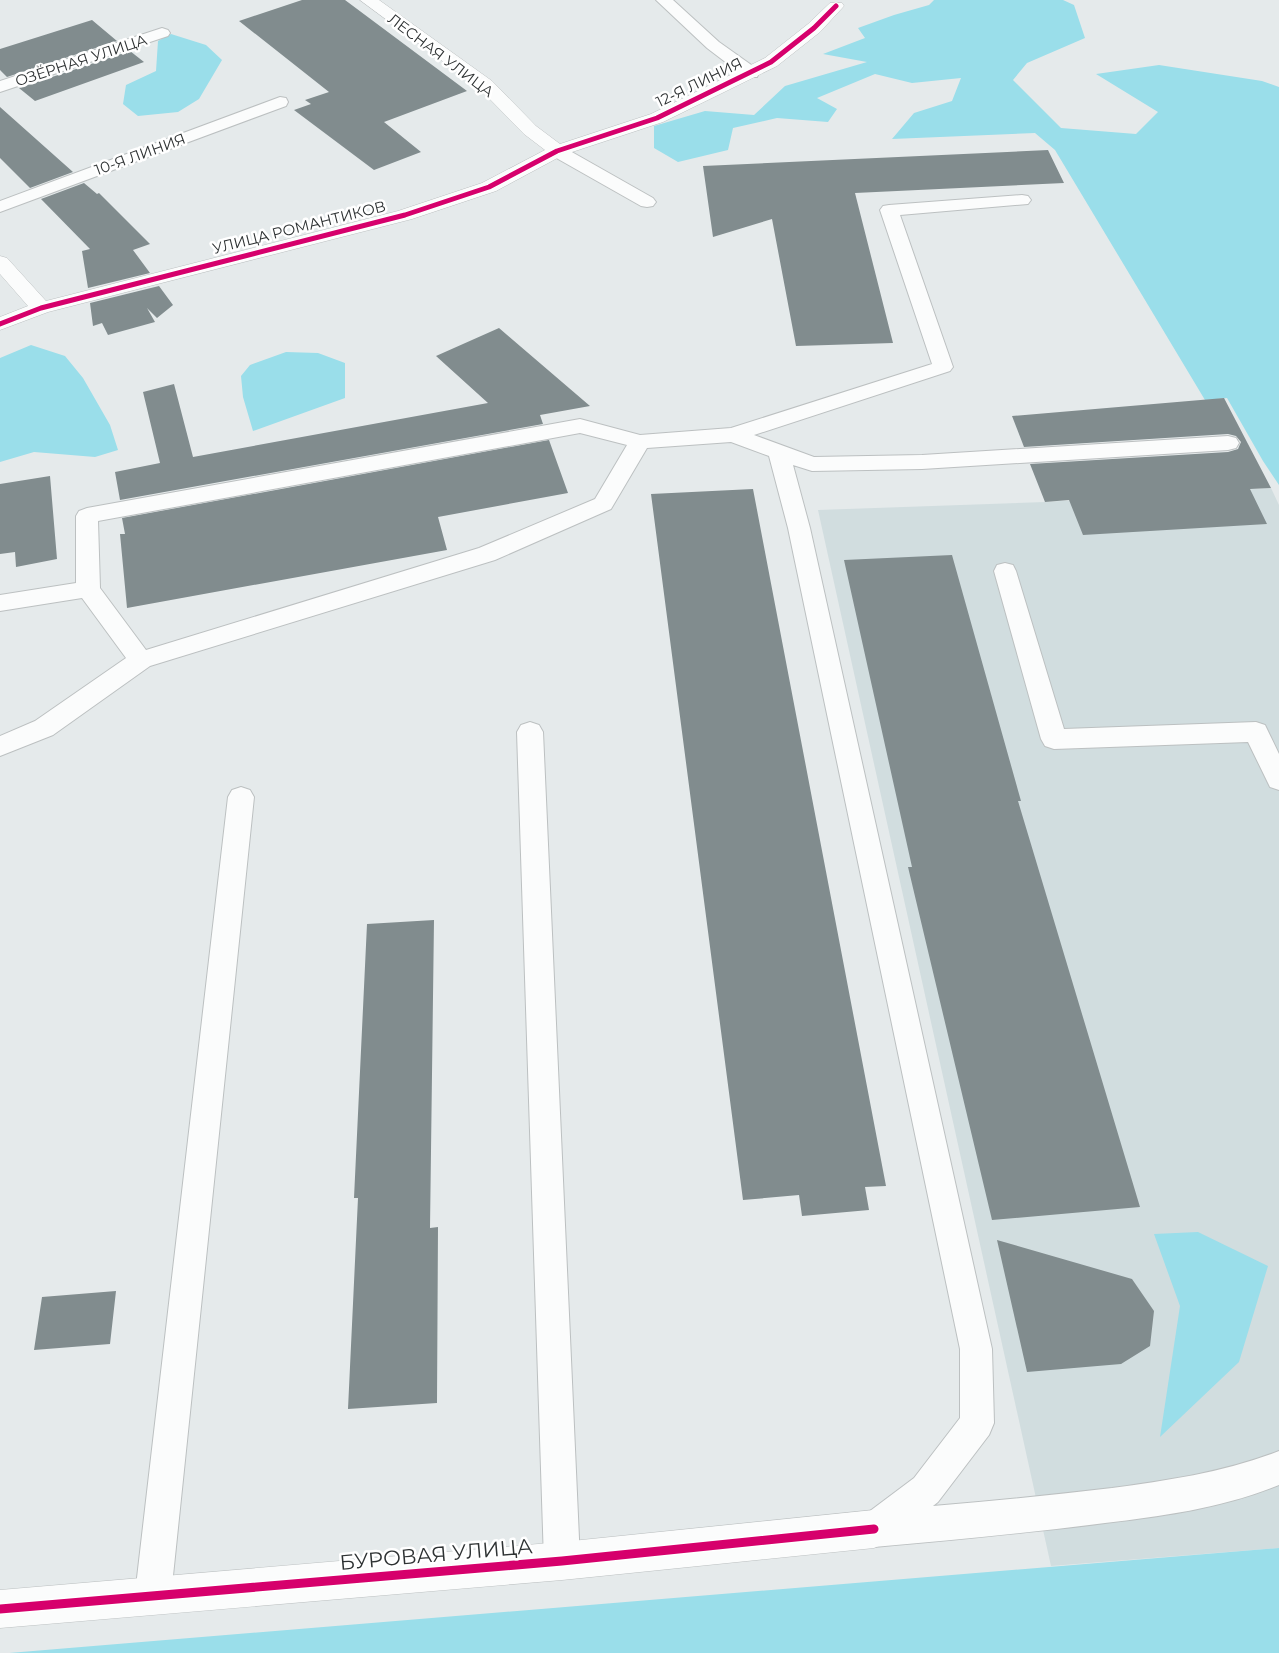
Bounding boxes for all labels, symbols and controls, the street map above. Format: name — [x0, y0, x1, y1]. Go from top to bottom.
street label: ЛЕСНАЯ УЛИЦА — [384, 9, 498, 101]
street label: ОЗЁРНАЯ УЛИЦА — [13, 30, 149, 90]
street label: 12-Я ЛИНИЯ — [653, 53, 745, 111]
street label: 10-Я ЛИНИЯ — [92, 129, 188, 179]
street label: УЛИЦА РОМАНТИКОВ — [210, 196, 388, 258]
street label: БУРОВАЯ УЛИЦА — [338, 1533, 534, 1575]

